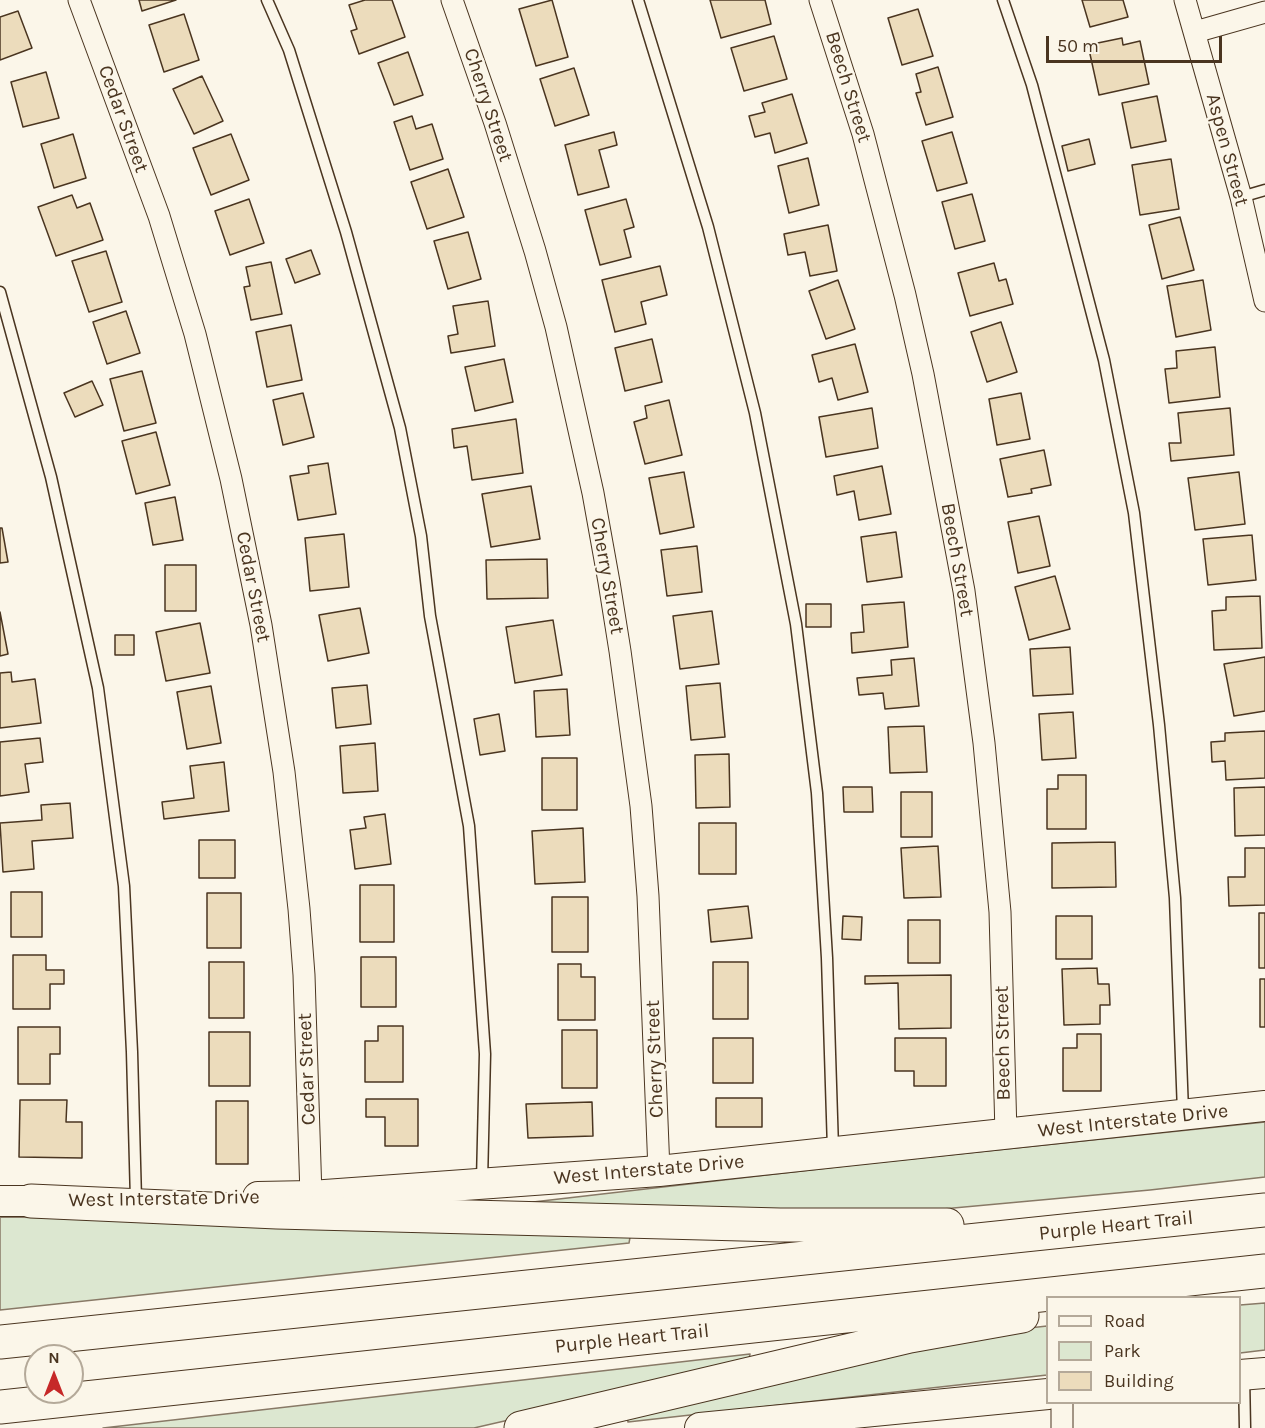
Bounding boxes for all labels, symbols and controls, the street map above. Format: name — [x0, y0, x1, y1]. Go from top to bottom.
scale bar — [1049, 24, 1224, 62]
street label: Beech Street — [820, 28, 876, 146]
text: 50 m — [1057, 35, 1099, 57]
street label: Cherry Street — [458, 45, 518, 165]
street label: Cedar Street — [93, 62, 153, 176]
street label: Aspen Street — [1200, 91, 1254, 209]
street label: Beech Street — [935, 501, 979, 619]
street label: Cherry Street — [585, 516, 629, 636]
street label: Cedar Street — [231, 530, 275, 644]
street label: Beech Street — [990, 985, 1016, 1101]
street label: Cherry Street — [641, 1000, 669, 1118]
street label: Cedar Street — [293, 1012, 321, 1126]
street label: West Interstate Drive — [1037, 1099, 1229, 1143]
street label: West Interstate Drive — [553, 1150, 745, 1190]
street label: West Interstate Drive — [68, 1185, 260, 1213]
street label: Purple Heart Trail — [1038, 1206, 1194, 1246]
legend — [1046, 1296, 1241, 1404]
text: Road — [1104, 1310, 1145, 1332]
street label: Purple Heart Trail — [554, 1319, 710, 1359]
text: Park — [1104, 1340, 1141, 1362]
north arrow — [24, 1344, 84, 1404]
text: N — [48, 1348, 60, 1367]
text: Building — [1104, 1370, 1174, 1392]

